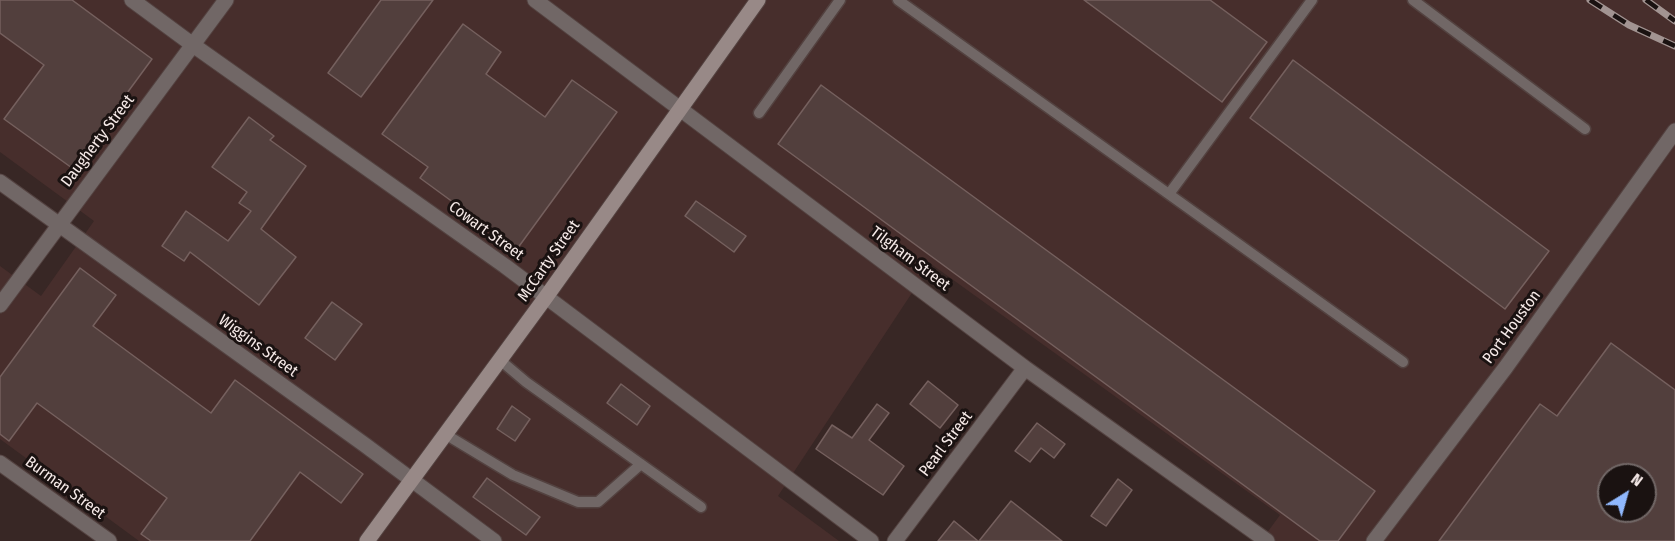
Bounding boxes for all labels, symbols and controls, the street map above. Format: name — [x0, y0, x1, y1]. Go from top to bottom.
street label: Daugherty Street — [57, 91, 139, 191]
street label: Cowart Street — [445, 197, 527, 265]
street label: McCarty Street — [514, 217, 584, 305]
street label: Tilgham Street — [866, 223, 954, 295]
street label: Port Houston — [1479, 287, 1545, 367]
street label: Wiggins Street — [215, 311, 301, 381]
street label: Pearl Street — [915, 408, 977, 480]
street label: Burman Street — [21, 452, 109, 524]
north arrow — [1597, 463, 1657, 523]
text: N — [1627, 469, 1646, 490]

